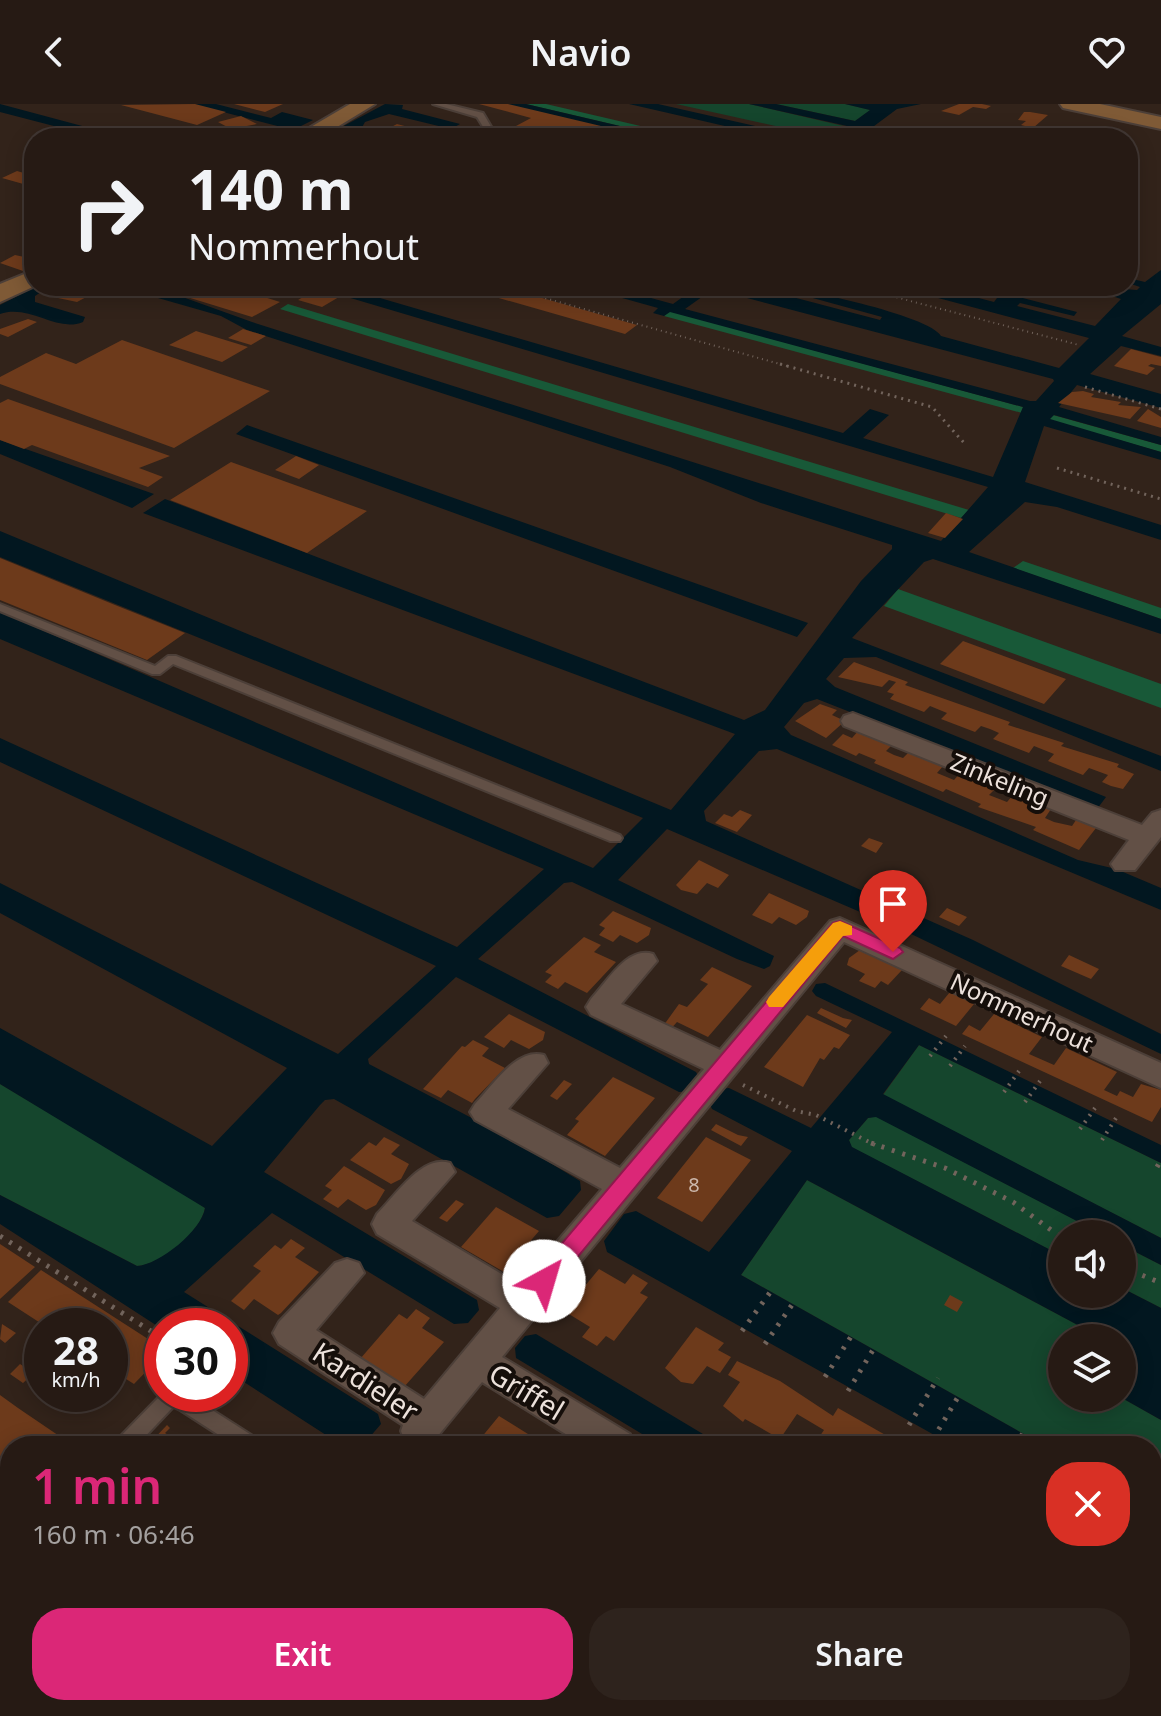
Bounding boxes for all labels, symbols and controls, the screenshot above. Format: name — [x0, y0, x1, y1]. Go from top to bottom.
text: Navio — [530, 28, 631, 77]
icon: back — [32, 30, 76, 74]
icon: heart — [1085, 30, 1129, 74]
text: 140 m — [188, 150, 353, 226]
icon: right — [56, 160, 160, 264]
text: Nommerhout — [188, 222, 419, 271]
street label: Zinkeling — [946, 744, 1054, 814]
pin — [859, 870, 927, 952]
icon: arrive — [871, 882, 915, 926]
street label: Nommerhout — [945, 965, 1099, 1060]
house number: 8 — [688, 1171, 700, 1198]
map controls — [1048, 1220, 1136, 1412]
button: sound — [1048, 1220, 1136, 1308]
position arrow — [502, 1239, 586, 1323]
speed limit sign: 30 — [144, 1308, 248, 1412]
text: 28 — [53, 1322, 99, 1377]
button: layers — [1048, 1324, 1136, 1412]
street label: Kardieler — [306, 1333, 427, 1430]
street label: Griffel — [482, 1354, 572, 1428]
text: km/h — [51, 1366, 101, 1393]
text: 1 min — [32, 1453, 162, 1518]
button: close — [1046, 1462, 1130, 1546]
text: 160 m · 06:46 — [32, 1516, 195, 1552]
button: Exit — [32, 1608, 573, 1700]
button: Share — [589, 1608, 1130, 1700]

